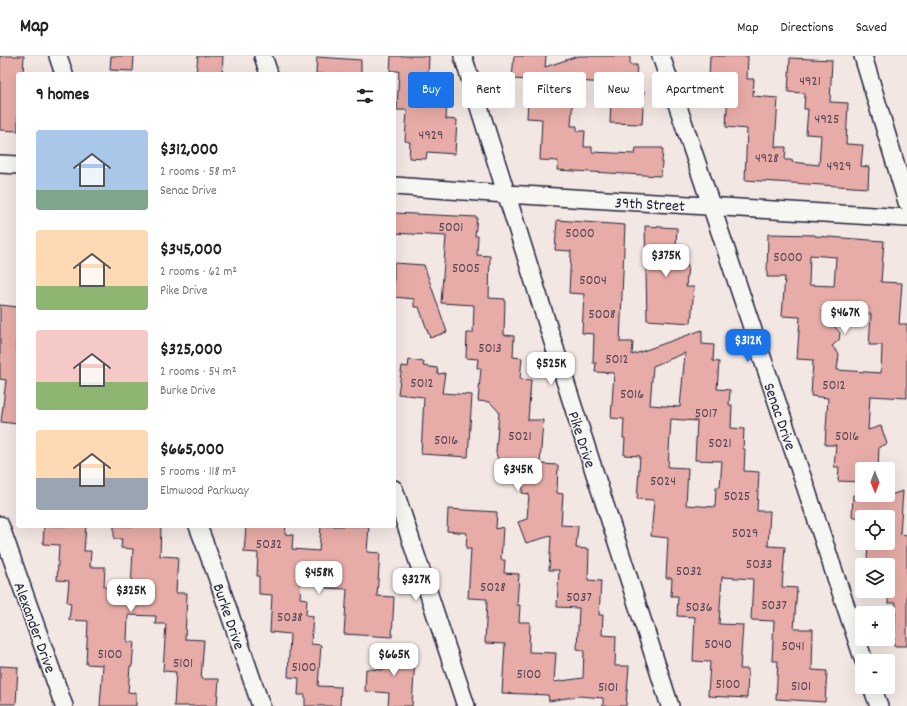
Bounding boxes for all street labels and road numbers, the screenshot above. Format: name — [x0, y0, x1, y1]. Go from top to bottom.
street label: 39th Street — [614, 192, 686, 219]
street label: Senac Drive — [756, 380, 801, 454]
street label: Pike Drive — [561, 408, 601, 471]
street label: Alexander Drive — [7, 579, 61, 677]
street label: Burke Drive — [206, 581, 250, 653]

